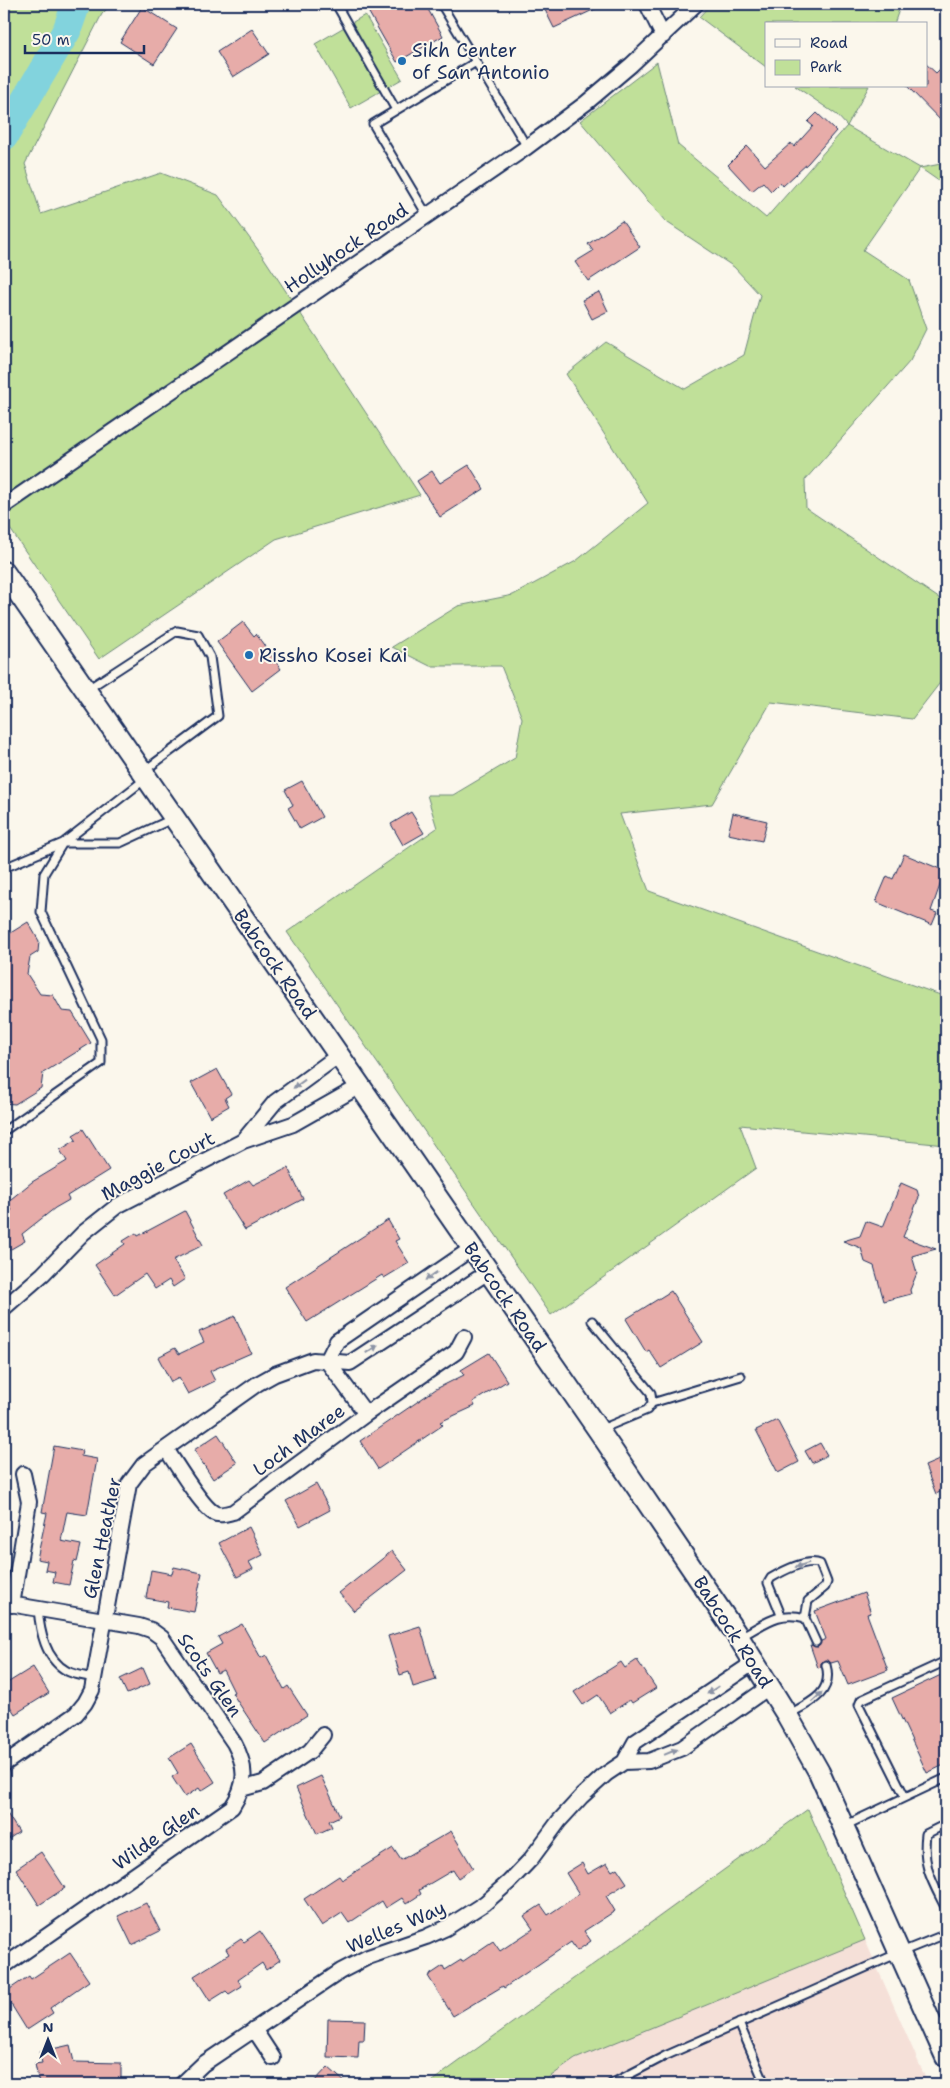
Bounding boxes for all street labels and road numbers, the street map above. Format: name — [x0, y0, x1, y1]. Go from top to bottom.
street label: Hollyhock Road — [279, 197, 413, 299]
street label: Babcock Road — [228, 904, 322, 1024]
street label: Maggie Court — [97, 1126, 219, 1206]
street label: Babcock Road — [458, 1237, 552, 1357]
street label: Loch Maree — [248, 1398, 350, 1482]
street label: Glen Heather — [77, 1475, 127, 1601]
street label: Babcock Road — [687, 1571, 779, 1693]
street label: Scots Glen — [172, 1628, 248, 1722]
street label: Wilde Glen — [108, 1798, 204, 1876]
street label: Welles Way — [342, 1895, 450, 1959]

